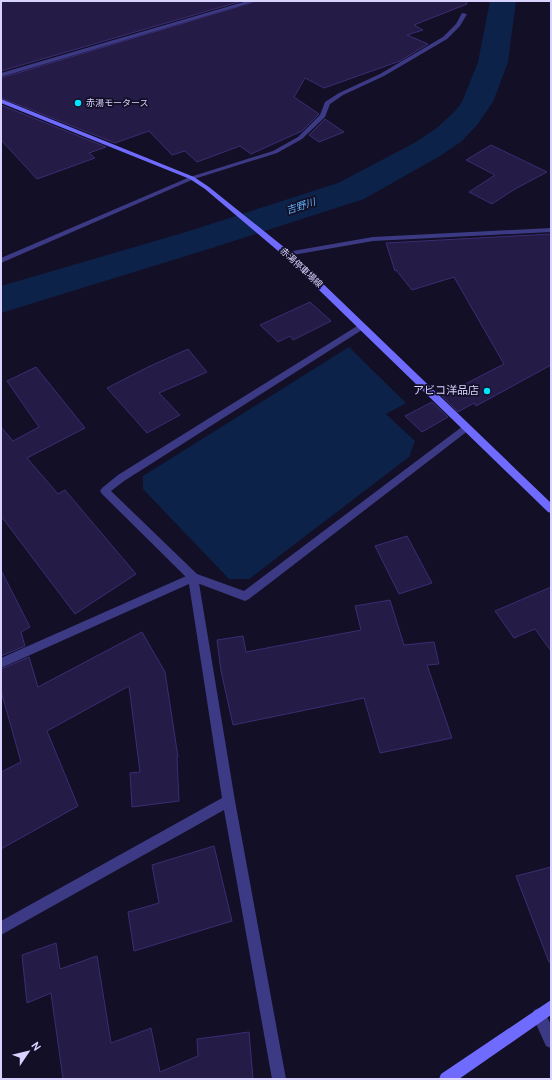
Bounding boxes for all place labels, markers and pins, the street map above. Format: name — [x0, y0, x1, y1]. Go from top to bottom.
marker: 赤湯モータース — [73, 98, 83, 108]
place label: 赤湯モータース — [86, 98, 149, 109]
place label: アビコ洋品店 — [413, 384, 479, 398]
marker: アビコ洋品店 — [482, 386, 492, 396]

